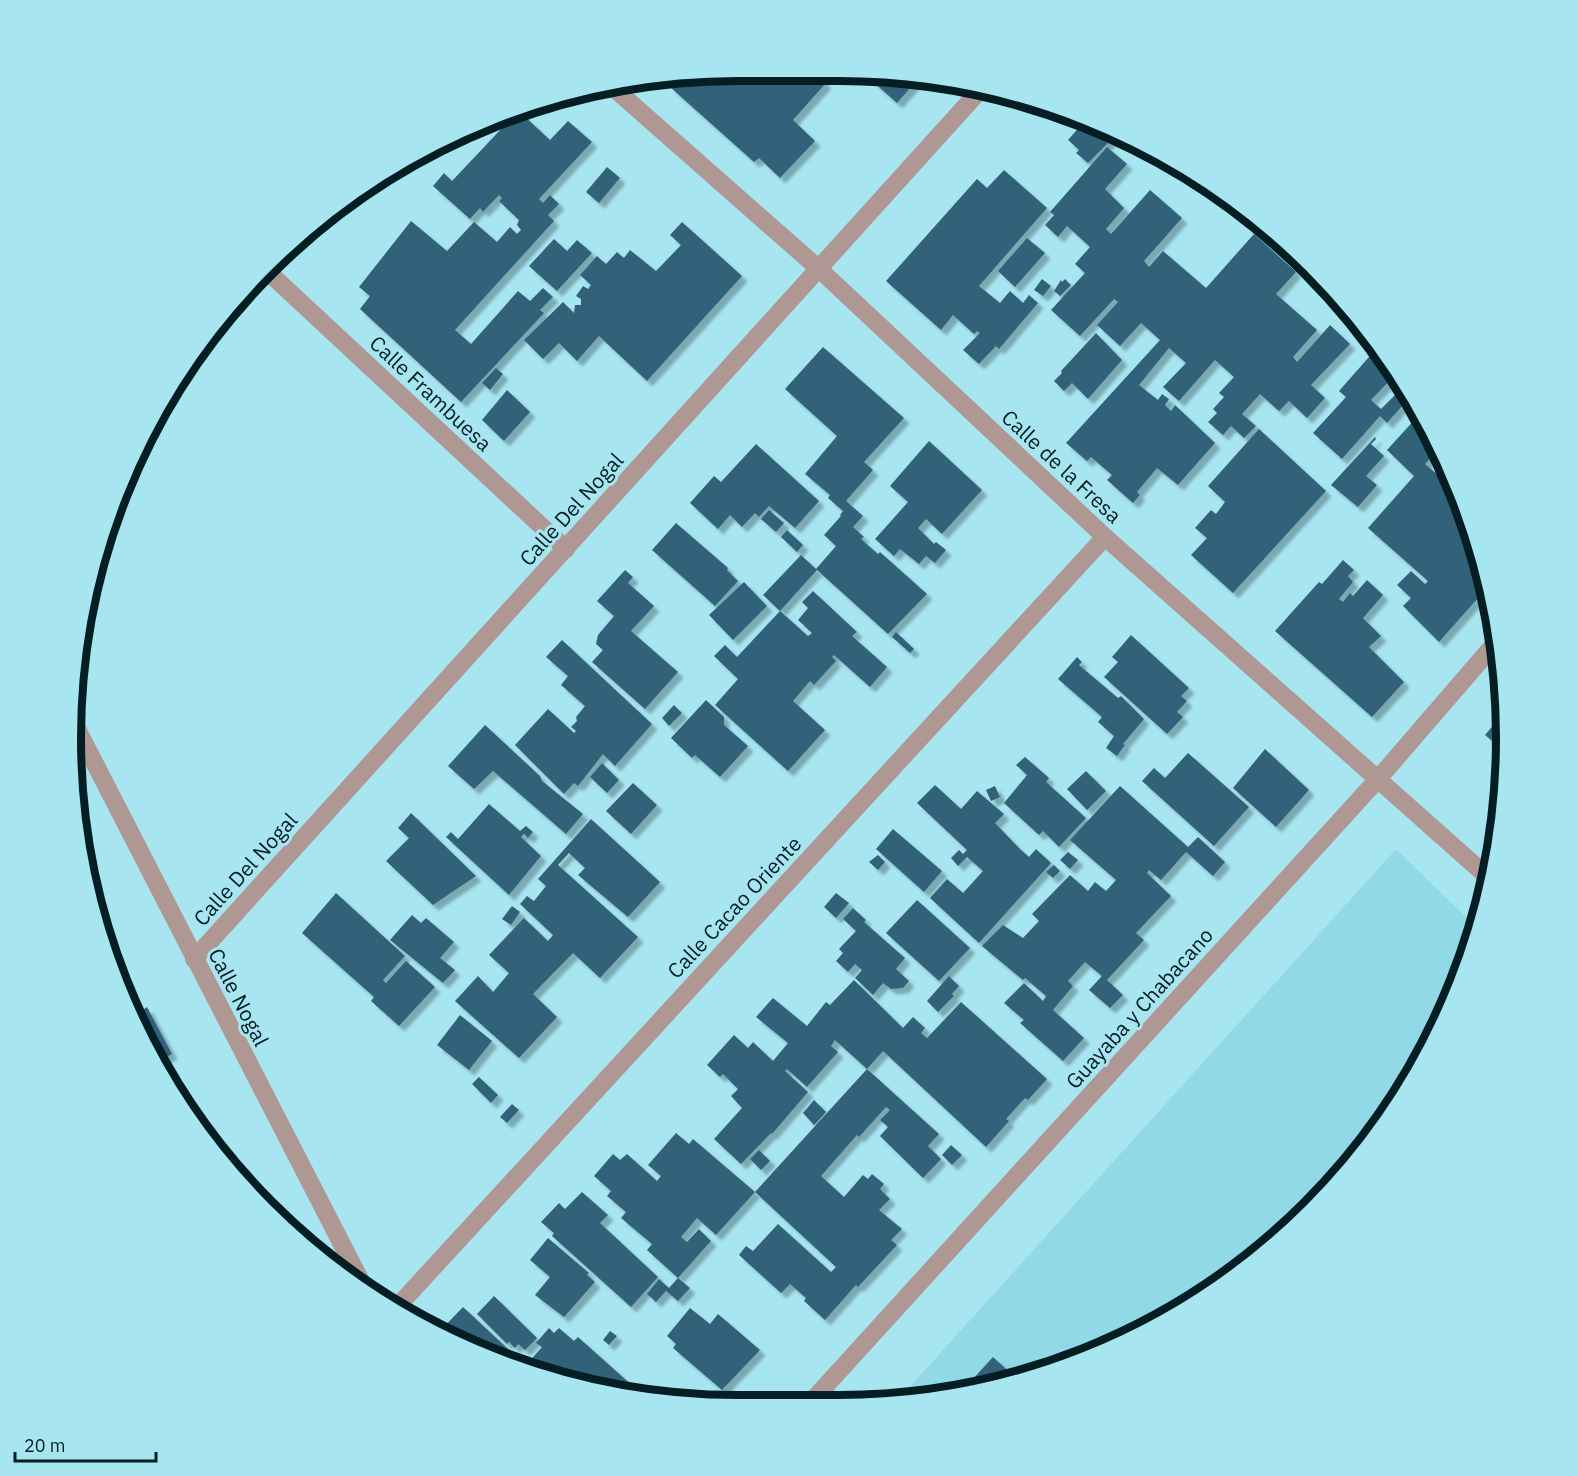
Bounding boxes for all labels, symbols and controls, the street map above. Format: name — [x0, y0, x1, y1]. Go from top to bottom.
street label: Calle Frambuesa — [364, 329, 498, 457]
street label: Calle de la Fresa — [996, 403, 1128, 529]
street label: Calle Del Nogal — [513, 446, 629, 571]
street label: Calle Del Nogal — [187, 806, 303, 931]
street label: Calle Cacao Oriente — [661, 830, 807, 984]
street label: Guayaba y Chabacano — [1059, 921, 1219, 1095]
street label: Calle Nogal — [202, 943, 276, 1051]
scale bar — [15, 1425, 156, 1463]
text: 20 m — [24, 1434, 66, 1457]

